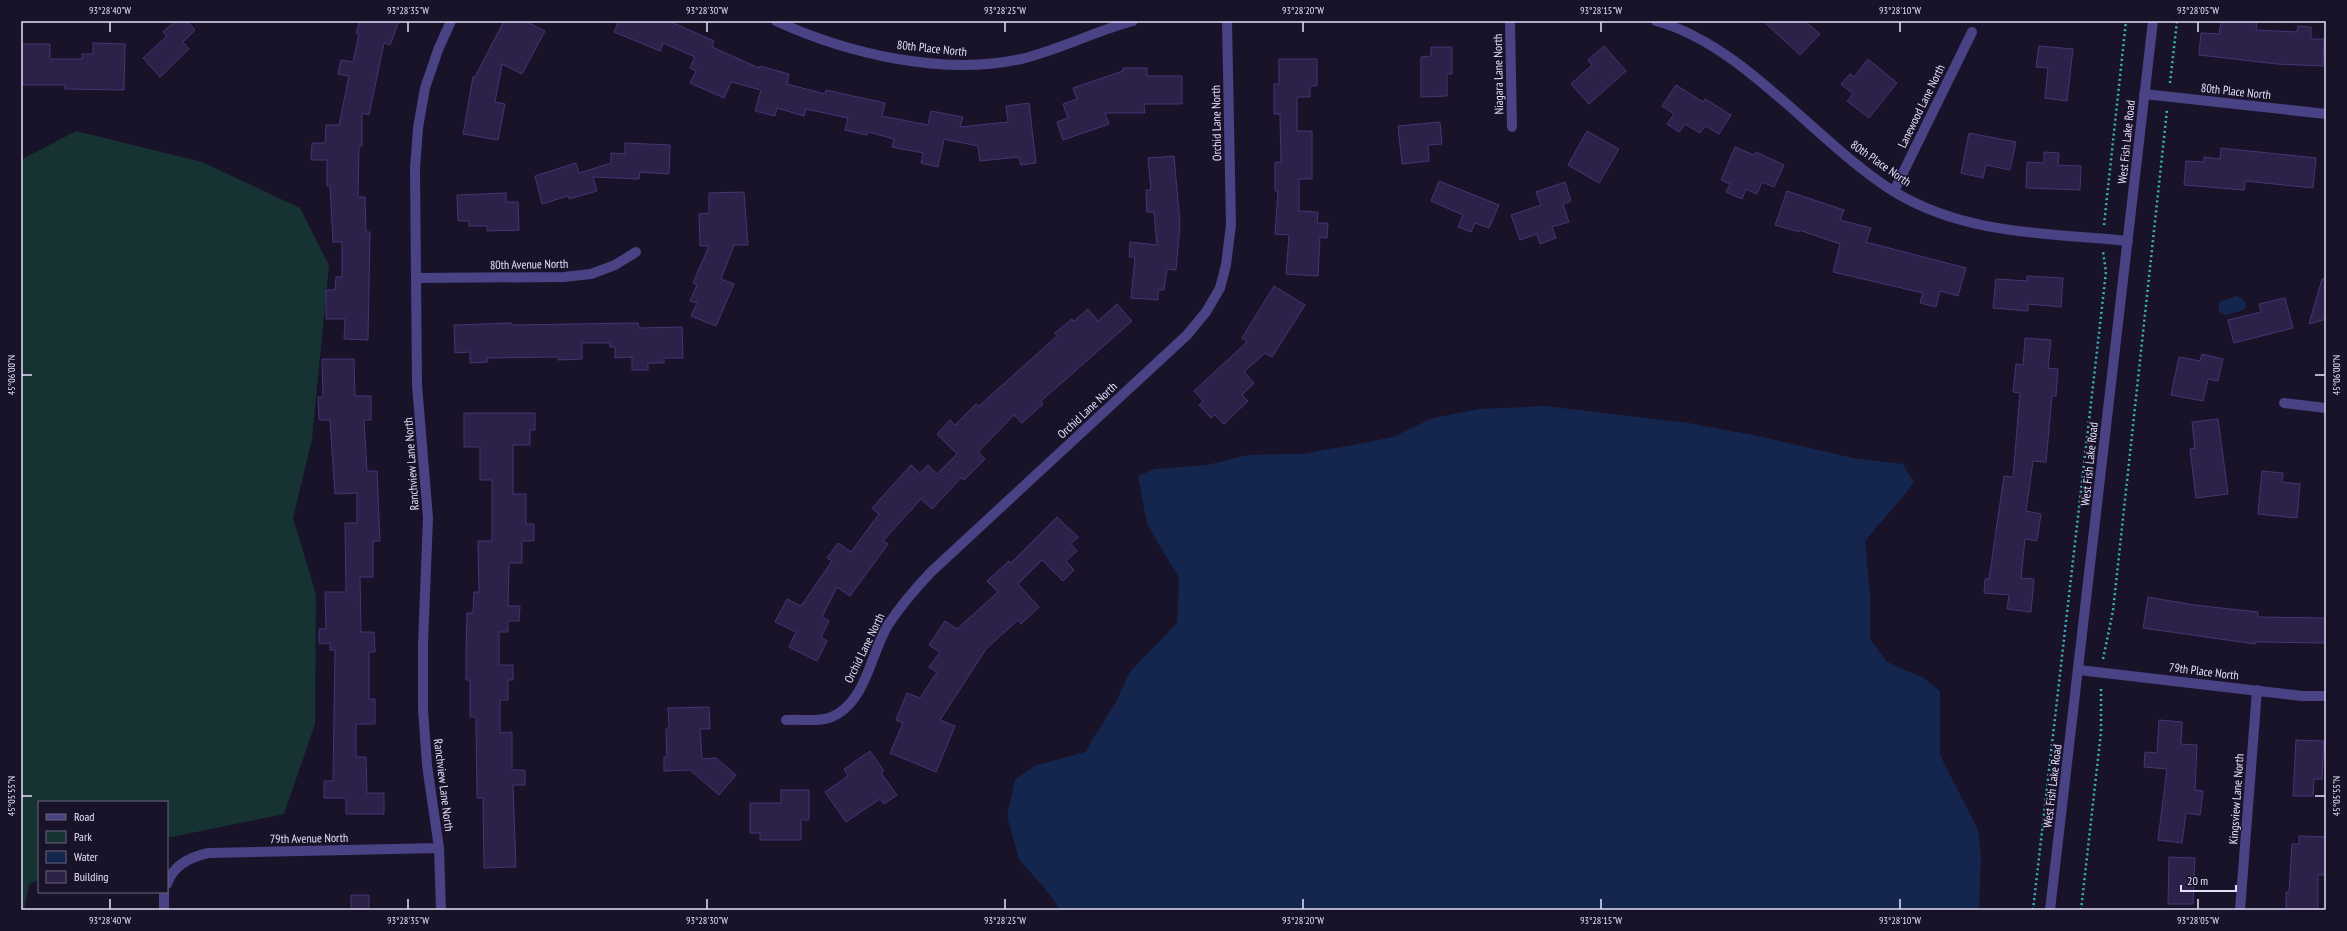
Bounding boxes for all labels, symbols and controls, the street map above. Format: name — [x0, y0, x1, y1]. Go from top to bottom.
text: 93°28'40"W — [89, 4, 131, 17]
text: 93°28'35"W — [387, 4, 429, 17]
text: 93°28'30"W — [686, 4, 728, 17]
text: 93°28'25"W — [984, 4, 1026, 17]
text: 93°28'20"W — [1282, 4, 1324, 17]
text: 93°28'15"W — [1580, 4, 1622, 17]
text: 93°28'10"W — [1879, 4, 1921, 17]
text: 93°28'05"W — [2177, 4, 2219, 17]
street label: Niagara Lane North — [1490, 34, 1506, 114]
street label: 80th Place North — [896, 37, 968, 59]
street label: Lanewood Lane North — [1894, 62, 1948, 150]
street label: 80th Place North — [2200, 80, 2272, 102]
street label: Orchid Lane North — [1208, 85, 1224, 161]
street label: West Fish Lake Road — [2114, 99, 2138, 185]
street label: 80th Place North — [1848, 137, 1914, 189]
street label: 80th Avenue North — [490, 256, 568, 272]
text: 45°06'00"N — [5, 355, 18, 395]
text: 45°06'00"N — [2330, 355, 2343, 395]
street label: Orchid Lane North — [1054, 379, 1120, 441]
street label: Ranchview Lane North — [400, 417, 422, 511]
street label: West Fish Lake Road — [2077, 421, 2101, 507]
street label: Orchid Lane North — [841, 611, 887, 685]
street label: 79th Place North — [2168, 659, 2240, 683]
street label: Ranchview Lane North — [431, 738, 457, 832]
street label: West Fish Lake Road — [2039, 743, 2065, 829]
street label: Kingsview Lane North — [2225, 753, 2247, 845]
text: 45°05'55"N — [5, 776, 18, 816]
text: 45°05'55"N — [2330, 776, 2343, 816]
legend — [38, 801, 168, 893]
text: Road — [74, 809, 94, 824]
text: Park — [74, 829, 92, 844]
street label: 79th Avenue North — [270, 830, 348, 846]
text: Water — [74, 849, 99, 864]
scale bar — [2181, 867, 2236, 893]
text: Building — [74, 869, 109, 884]
text: 20 m — [2187, 873, 2208, 888]
text: 93°28'40"W — [89, 914, 131, 927]
text: 93°28'35"W — [387, 914, 429, 927]
text: 93°28'30"W — [686, 914, 728, 927]
text: 93°28'25"W — [984, 914, 1026, 927]
text: 93°28'20"W — [1282, 914, 1324, 927]
text: 93°28'15"W — [1580, 914, 1622, 927]
text: 93°28'10"W — [1879, 914, 1921, 927]
text: 93°28'05"W — [2177, 914, 2219, 927]

